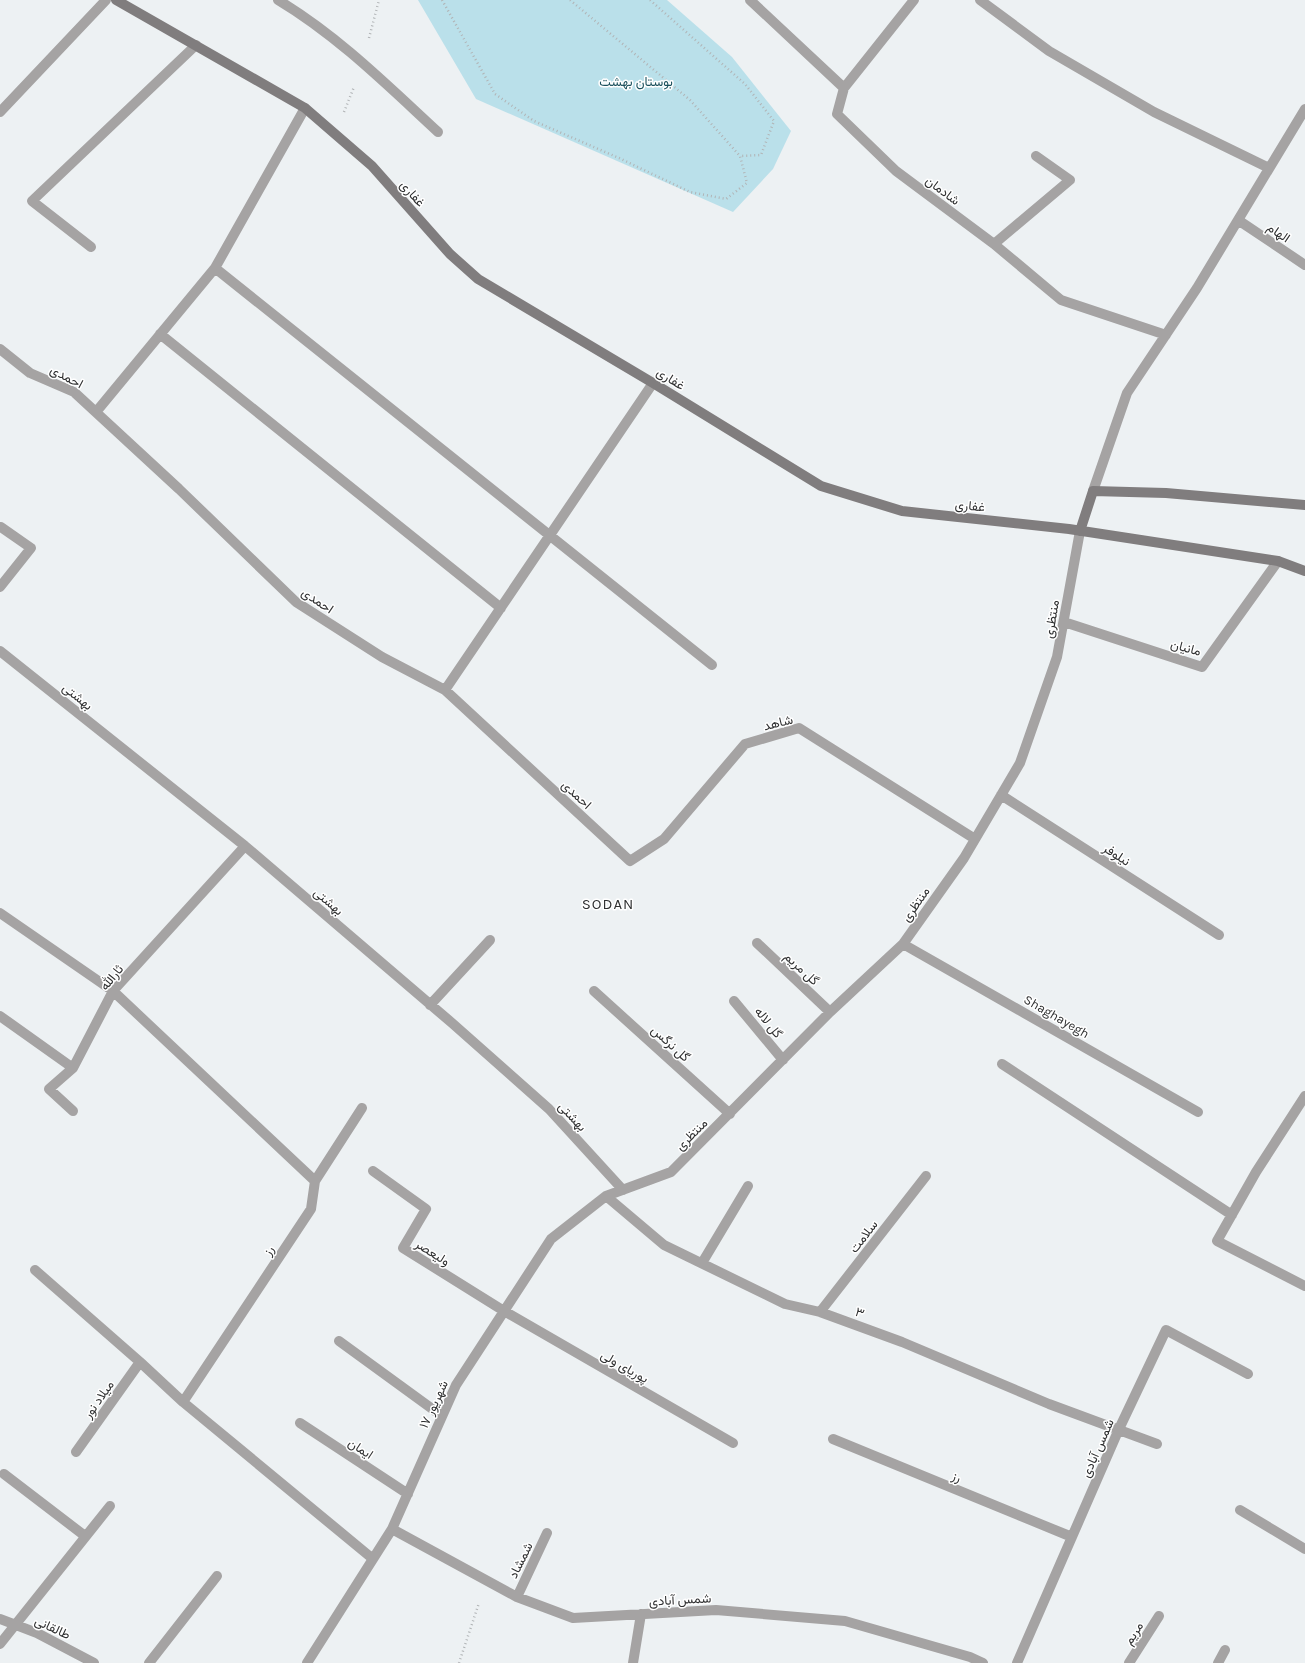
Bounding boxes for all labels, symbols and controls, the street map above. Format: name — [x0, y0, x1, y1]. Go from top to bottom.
park label: بوستان بهشت — [599, 74, 673, 90]
street label: شادمان — [922, 173, 963, 209]
street label: غفاری — [396, 177, 428, 210]
street label: الهام — [1264, 219, 1293, 246]
street label: احمدی — [47, 362, 86, 392]
street label: غفاری — [653, 364, 688, 394]
street label: غفاری — [954, 496, 986, 516]
street label: احمدی — [298, 584, 337, 617]
street label: منتظری — [1041, 599, 1063, 640]
street label: مانیان — [1169, 636, 1203, 660]
street label: بهشتی — [59, 680, 96, 714]
street label: شاهد — [762, 712, 794, 733]
street label: احمدی — [558, 777, 595, 813]
street label: نیلوفر — [1099, 840, 1133, 870]
street label: بهشتی — [310, 884, 347, 919]
street label: منتظری — [898, 884, 934, 925]
district label: SODAN — [582, 895, 634, 913]
street label: گل مریم — [781, 949, 822, 989]
street label: ثارالله — [97, 962, 127, 994]
street label: Shaghayegh — [1021, 992, 1092, 1041]
street label: گل لاله — [751, 1004, 786, 1042]
street label: گل نرگس — [648, 1022, 693, 1066]
street label: بهشتی — [555, 1099, 590, 1135]
street label: منتظری — [672, 1115, 711, 1154]
street label: سلامت — [846, 1217, 881, 1256]
street label: ولیعصر — [411, 1235, 453, 1270]
street label: رز — [259, 1242, 278, 1259]
street label: ۳ — [853, 1304, 866, 1321]
street label: پوریای ولی — [597, 1347, 652, 1388]
street label: میلاد نور — [79, 1377, 118, 1422]
street label: ۱۷ شهریور — [416, 1378, 452, 1431]
street label: شمس آبادی — [1078, 1417, 1118, 1480]
street label: ایمان — [345, 1435, 376, 1463]
street label: رز — [949, 1468, 964, 1486]
street label: شمشاد — [505, 1540, 536, 1581]
street label: شمس آبادی — [648, 1590, 712, 1610]
street label: طالقانی — [32, 1613, 73, 1643]
street label: مریم — [1121, 1619, 1147, 1648]

